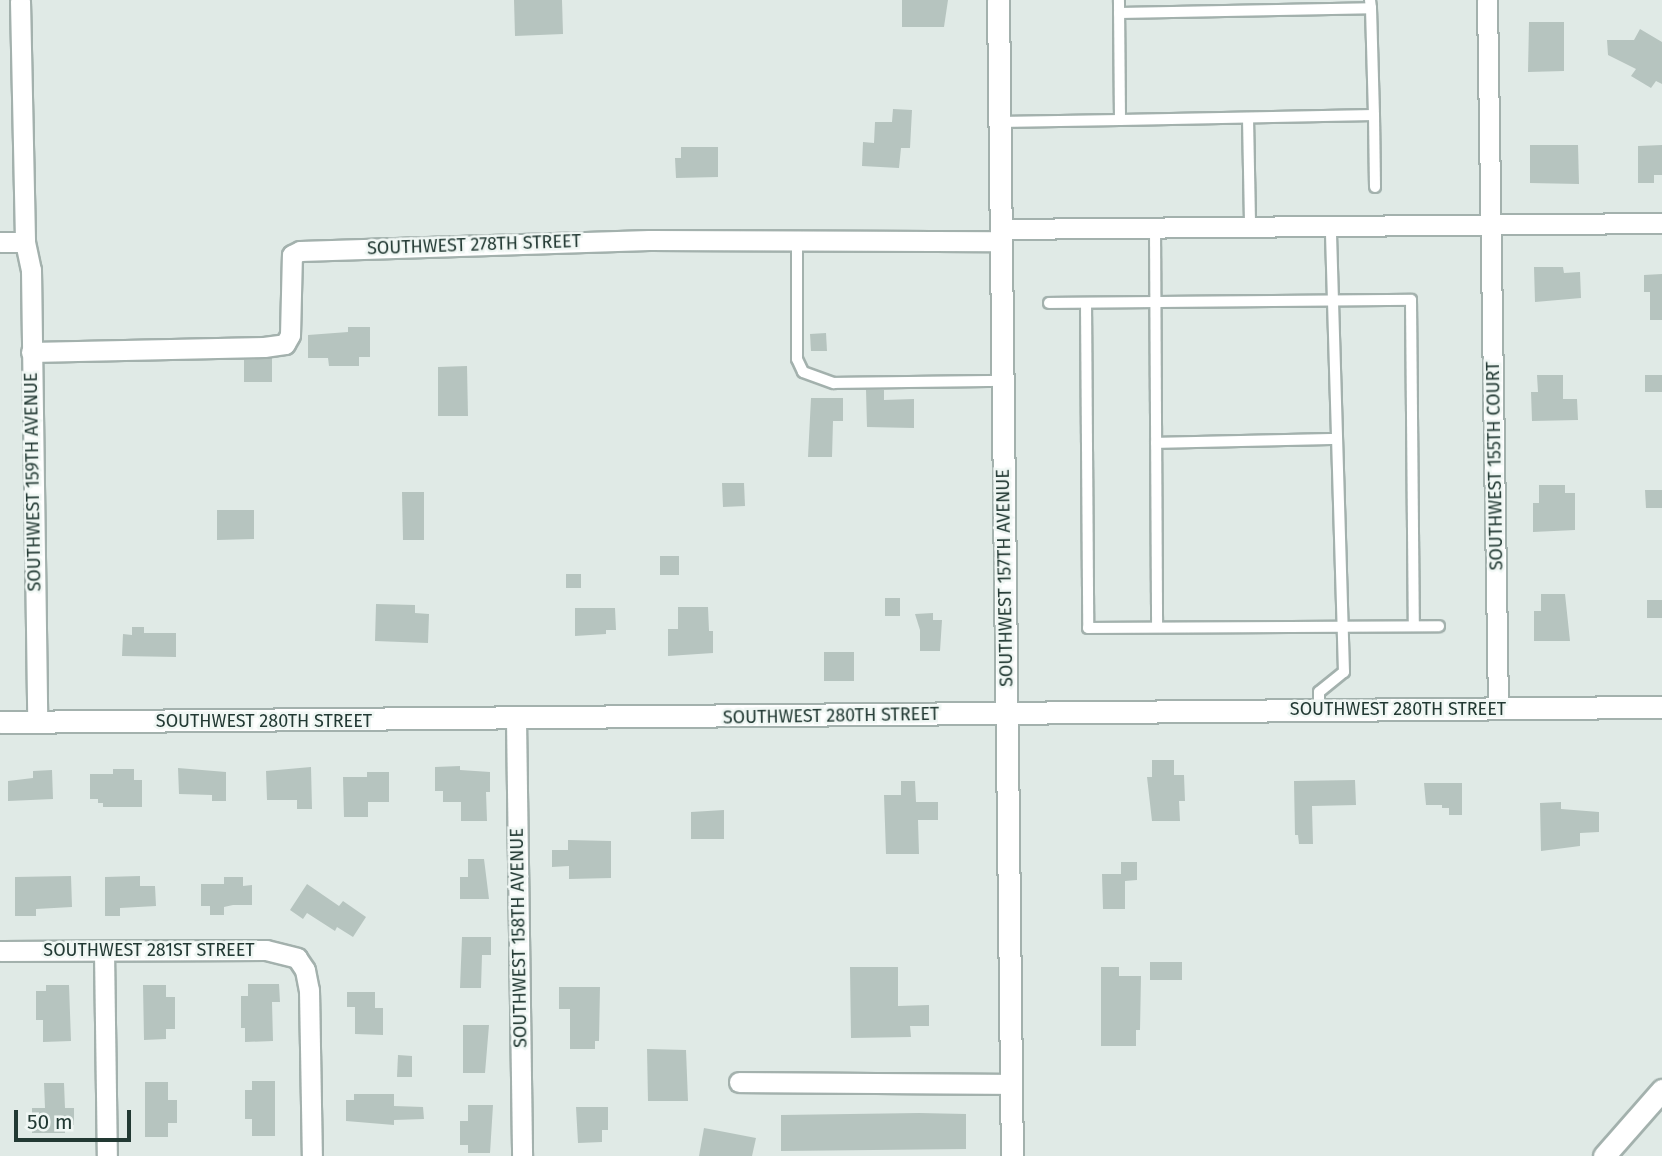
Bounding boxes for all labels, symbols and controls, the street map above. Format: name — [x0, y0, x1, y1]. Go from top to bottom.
street label: SOUTHWEST 278TH STREET — [367, 230, 581, 260]
street label: SOUTHWEST 155TH COURT — [1482, 361, 1508, 571]
street label: SOUTHWEST 159TH AVENUE — [20, 372, 46, 592]
street label: SOUTHWEST 157TH AVENUE — [992, 469, 1018, 687]
street label: SOUTHWEST 280TH STREET — [1290, 698, 1506, 720]
street label: SOUTHWEST 280TH STREET — [723, 703, 939, 729]
street label: SOUTHWEST 280TH STREET — [156, 710, 372, 732]
street label: SOUTHWEST 158TH AVENUE — [506, 828, 532, 1048]
street label: SOUTHWEST 281ST STREET — [43, 939, 255, 961]
scale bar — [18, 1096, 135, 1140]
text: 50 m — [27, 1109, 73, 1135]

